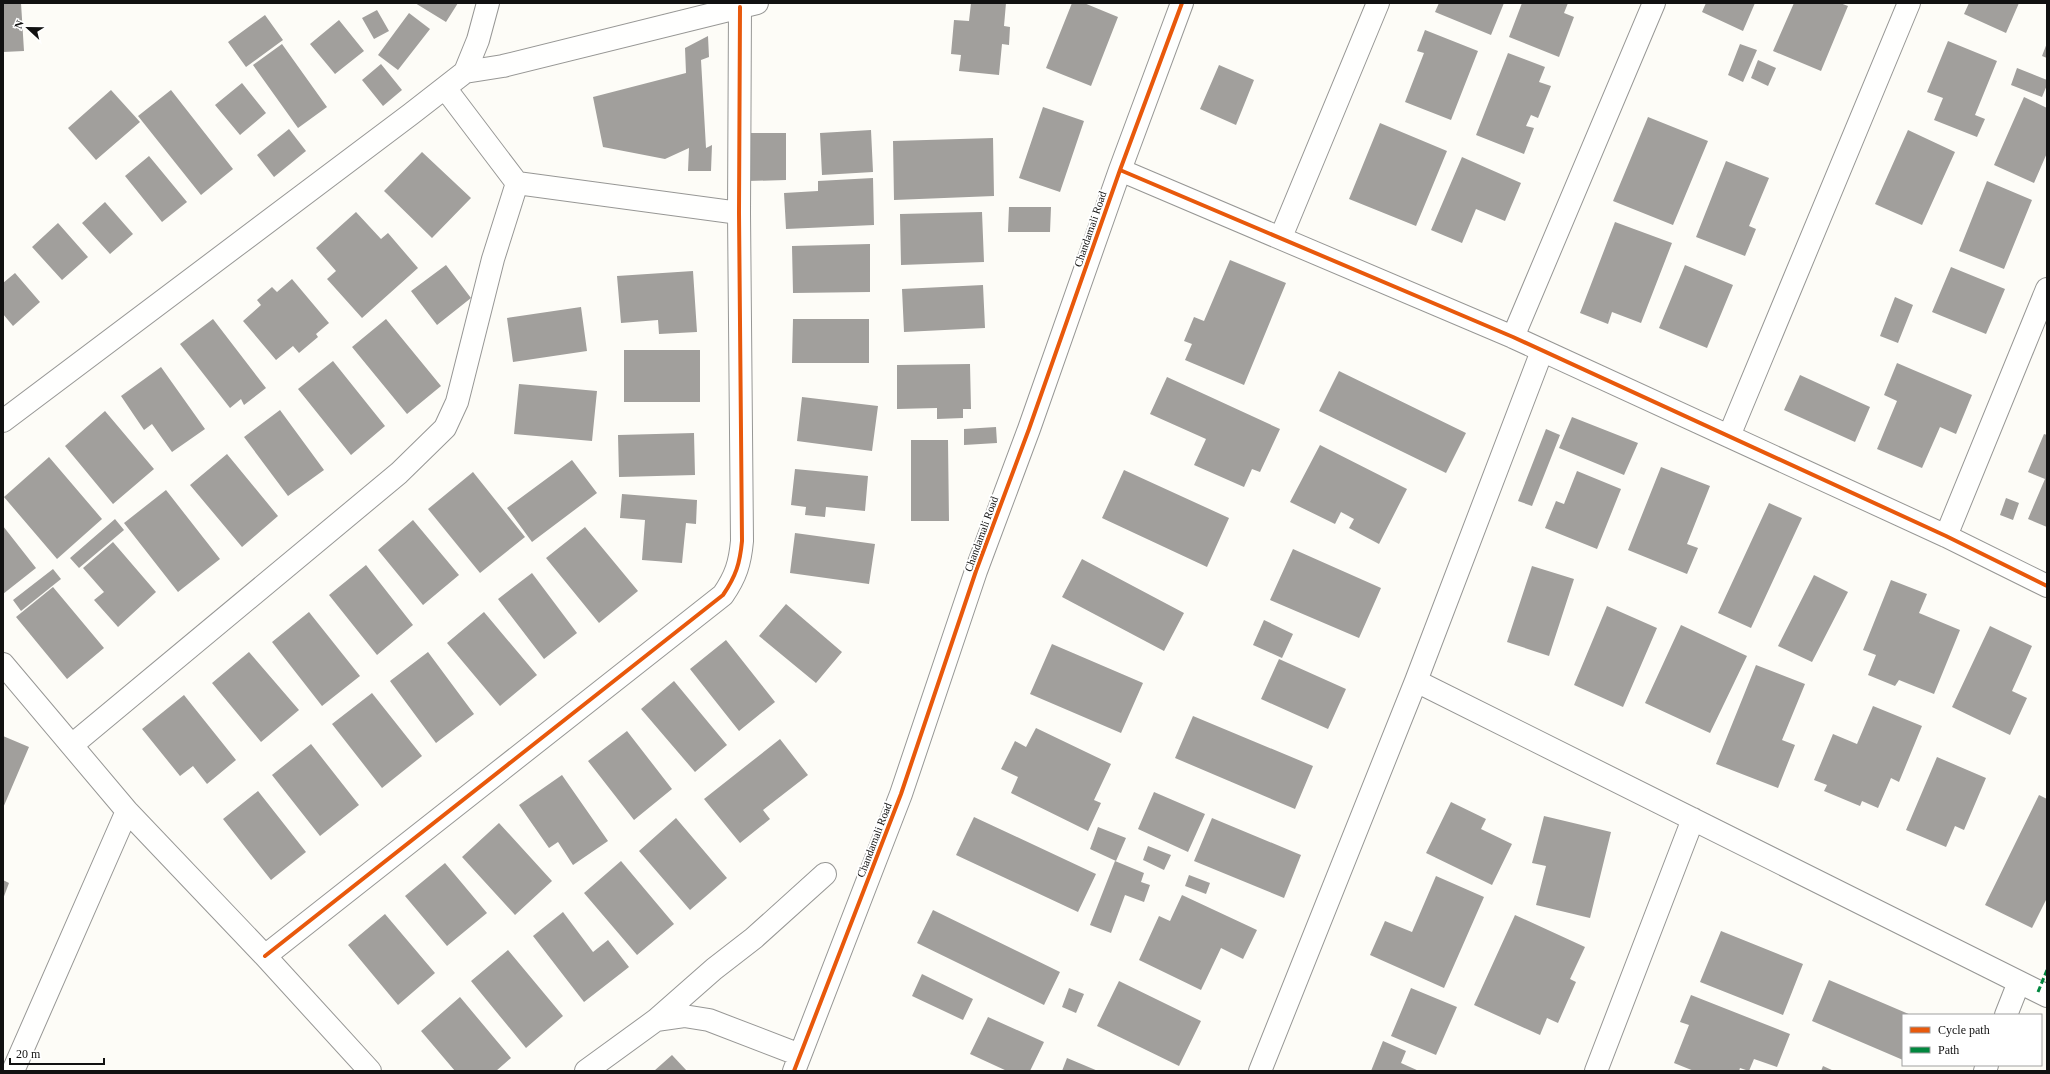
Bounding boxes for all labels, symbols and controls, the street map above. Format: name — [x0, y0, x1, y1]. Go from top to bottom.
north arrow — [8, 8, 48, 48]
text: N — [12, 18, 26, 30]
street label: Chandamali Road — [1071, 189, 1109, 268]
street label: Chandamali Road — [962, 494, 1000, 573]
street label: Chandamali Road — [854, 800, 894, 879]
legend — [1902, 1014, 2042, 1066]
text: Cycle path — [1938, 1023, 1990, 1037]
scale bar — [10, 1040, 104, 1066]
text: Path — [1938, 1043, 1959, 1057]
text: 20 m — [16, 1047, 41, 1061]

